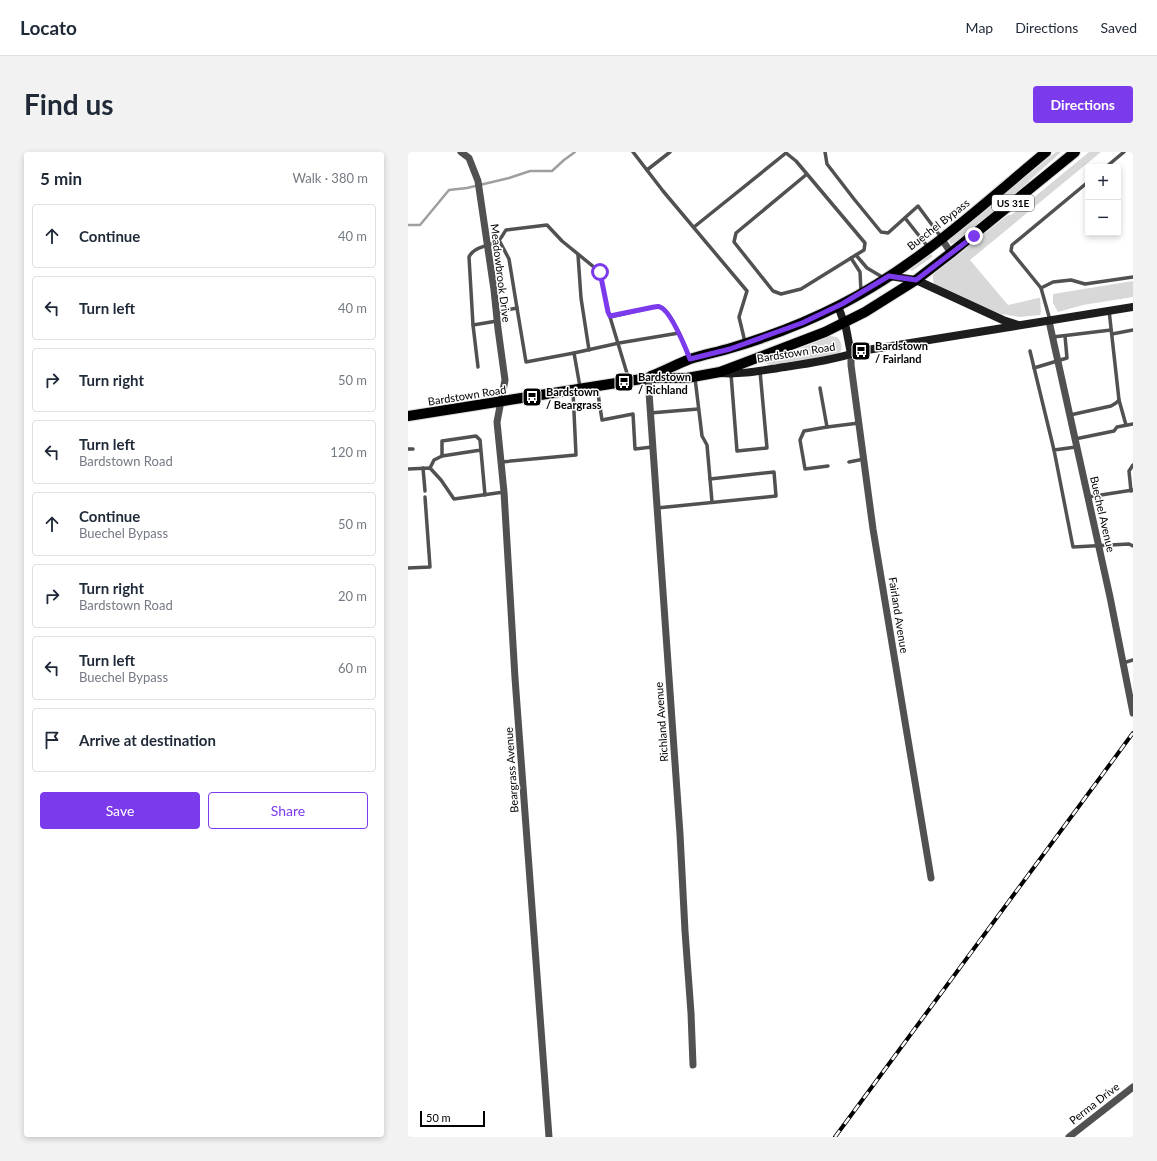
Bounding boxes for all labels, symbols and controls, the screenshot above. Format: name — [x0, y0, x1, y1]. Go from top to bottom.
text: Locato — [20, 16, 77, 39]
text: Map — [966, 19, 993, 36]
text: Directions — [1015, 19, 1078, 36]
text: Saved — [1100, 19, 1137, 36]
button: Directions — [1033, 86, 1133, 123]
text: Find us — [24, 87, 114, 121]
map controls — [1085, 164, 1121, 236]
button: + — [1085, 164, 1121, 200]
text: 5 min — [40, 168, 82, 189]
text: Walk · 380 m — [292, 170, 368, 186]
road number: US 31E — [992, 195, 1034, 211]
street label: Buechel Bypass — [904, 196, 972, 252]
button: − — [1085, 200, 1121, 236]
street label: Meadowbrook Drive — [488, 223, 514, 323]
icon: ahead — [41, 225, 63, 247]
text: Continue — [79, 227, 140, 245]
route end — [965, 227, 983, 245]
text: 40 m — [338, 228, 367, 244]
route start — [591, 263, 609, 281]
icon: left — [41, 297, 63, 319]
text: Turn left — [79, 299, 135, 317]
text: 40 m — [338, 300, 367, 316]
street label: Bardstown Road — [756, 339, 836, 365]
place label: Bardstown / Fairland — [875, 339, 928, 365]
bus stop icon: Bardstown / Fairland — [850, 340, 872, 362]
icon: right — [41, 369, 63, 391]
place label: Bardstown / Richland — [638, 370, 691, 396]
text: Turn right — [79, 371, 144, 389]
bus stop icon: Bardstown / Richland — [613, 371, 635, 393]
text: 50 m — [338, 372, 367, 388]
street label: Bardstown Road — [427, 382, 507, 408]
place label: Bardstown / Beargrass — [546, 385, 602, 411]
bus stop icon: Bardstown / Beargrass — [521, 386, 543, 408]
text: Turn left — [79, 435, 135, 453]
icon: left — [41, 441, 63, 463]
text: 120 m — [330, 444, 367, 460]
text: Bardstown Road — [79, 453, 173, 469]
street label: Buechel Avenue — [1088, 475, 1118, 553]
text: Continue — [79, 507, 140, 525]
icon: ahead — [41, 513, 63, 535]
text: 50 m — [338, 516, 367, 532]
text: Buechel Bypass — [79, 525, 168, 541]
street label: Fairland Avenue — [887, 576, 911, 654]
text: Turn right — [79, 579, 144, 597]
icon: right — [41, 585, 63, 607]
text: 20 m — [338, 588, 367, 604]
text: Bardstown Road — [79, 597, 173, 613]
text: Turn left — [79, 651, 135, 669]
icon: left — [41, 657, 63, 679]
text: 60 m — [338, 660, 367, 676]
text: Buechel Bypass — [79, 669, 168, 685]
street label: Richland Avenue — [652, 681, 670, 762]
street label: Beargrass Avenue — [502, 727, 520, 813]
icon: arrive — [41, 729, 63, 751]
text: Arrive at destination — [79, 731, 216, 749]
button: Save — [40, 792, 200, 829]
button: Share — [208, 792, 368, 829]
street label: Perma Drive — [1066, 1079, 1122, 1126]
scale bar — [420, 1109, 485, 1128]
text: 50 m — [426, 1111, 451, 1124]

